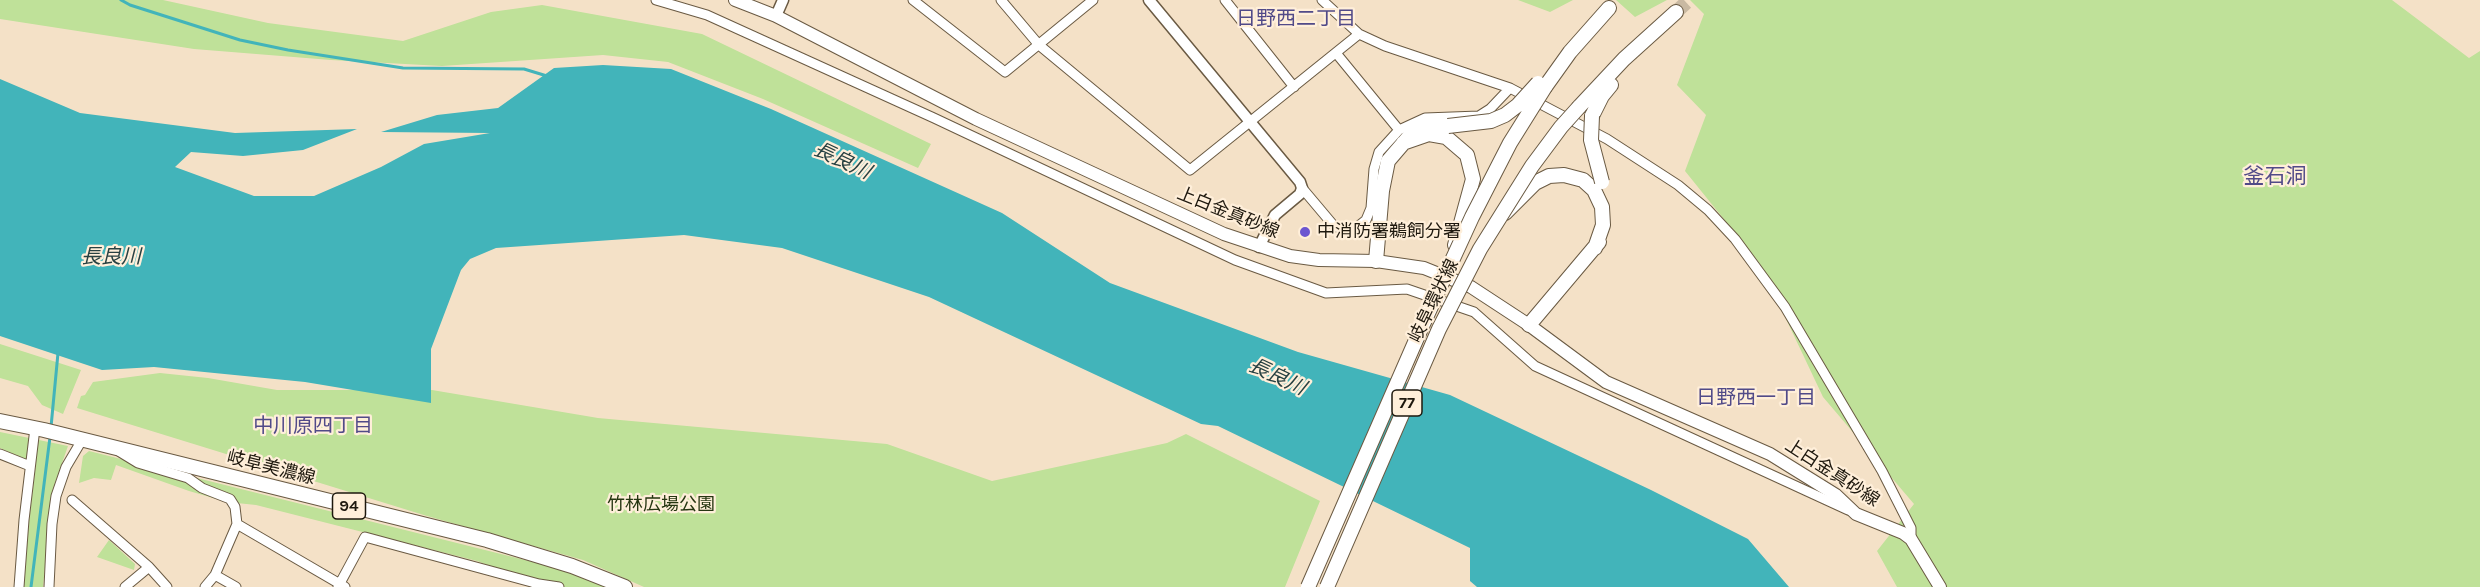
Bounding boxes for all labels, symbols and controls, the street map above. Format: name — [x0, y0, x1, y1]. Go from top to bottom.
district label: 日野西二丁目 — [1236, 7, 1356, 31]
water label: 長良川 — [810, 137, 874, 185]
district label: 釜石洞 — [2244, 164, 2306, 190]
street label: 上白金真砂線 — [1174, 183, 1282, 243]
place label: 中消防署鵜飼分署 — [1317, 221, 1461, 243]
marker: 中消防署鵜飼分署 — [1298, 225, 1312, 239]
water label: 長良川 — [81, 245, 141, 269]
street label: 岐阜環状線 — [1405, 256, 1463, 346]
water label: 長良川 — [1245, 353, 1309, 401]
district label: 日野西一丁目 — [1696, 386, 1816, 410]
road number: 77 — [1392, 390, 1422, 416]
district label: 中川原四丁目 — [253, 414, 373, 438]
street label: 上白金真砂線 — [1781, 435, 1883, 511]
street label: 岐阜美濃線 — [225, 447, 317, 489]
road number: 94 — [332, 493, 366, 519]
park label: 竹林広場公園 — [607, 494, 715, 516]

